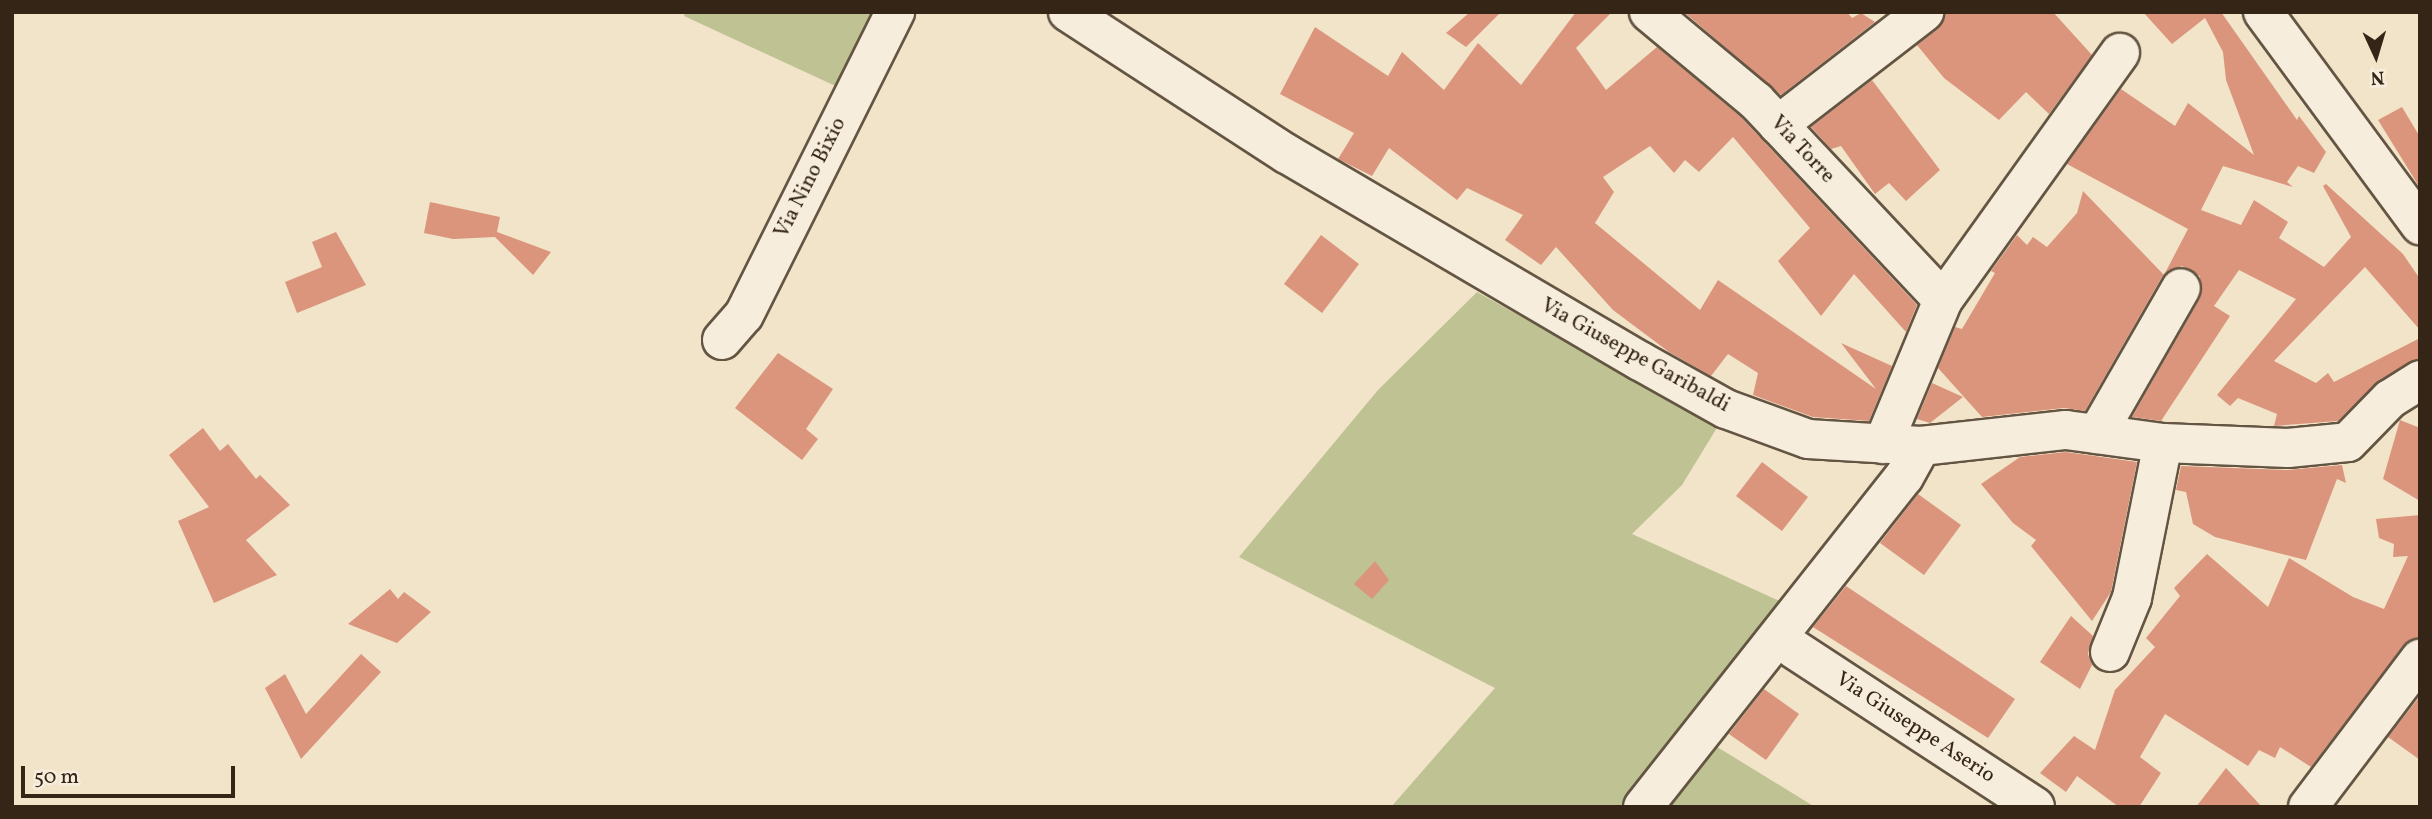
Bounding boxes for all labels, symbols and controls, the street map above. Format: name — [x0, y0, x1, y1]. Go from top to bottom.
north arrow — [2341, 21, 2411, 91]
text: N — [2370, 63, 2385, 90]
street label: Via Torre — [1764, 111, 1840, 189]
street label: Via Nino Bixio — [770, 113, 852, 243]
street label: Via Giuseppe Garibaldi — [1536, 294, 1734, 418]
street label: Via Giuseppe Aserio — [1831, 667, 1999, 789]
scale bar — [24, 752, 238, 796]
text: 50 m — [34, 763, 79, 792]

